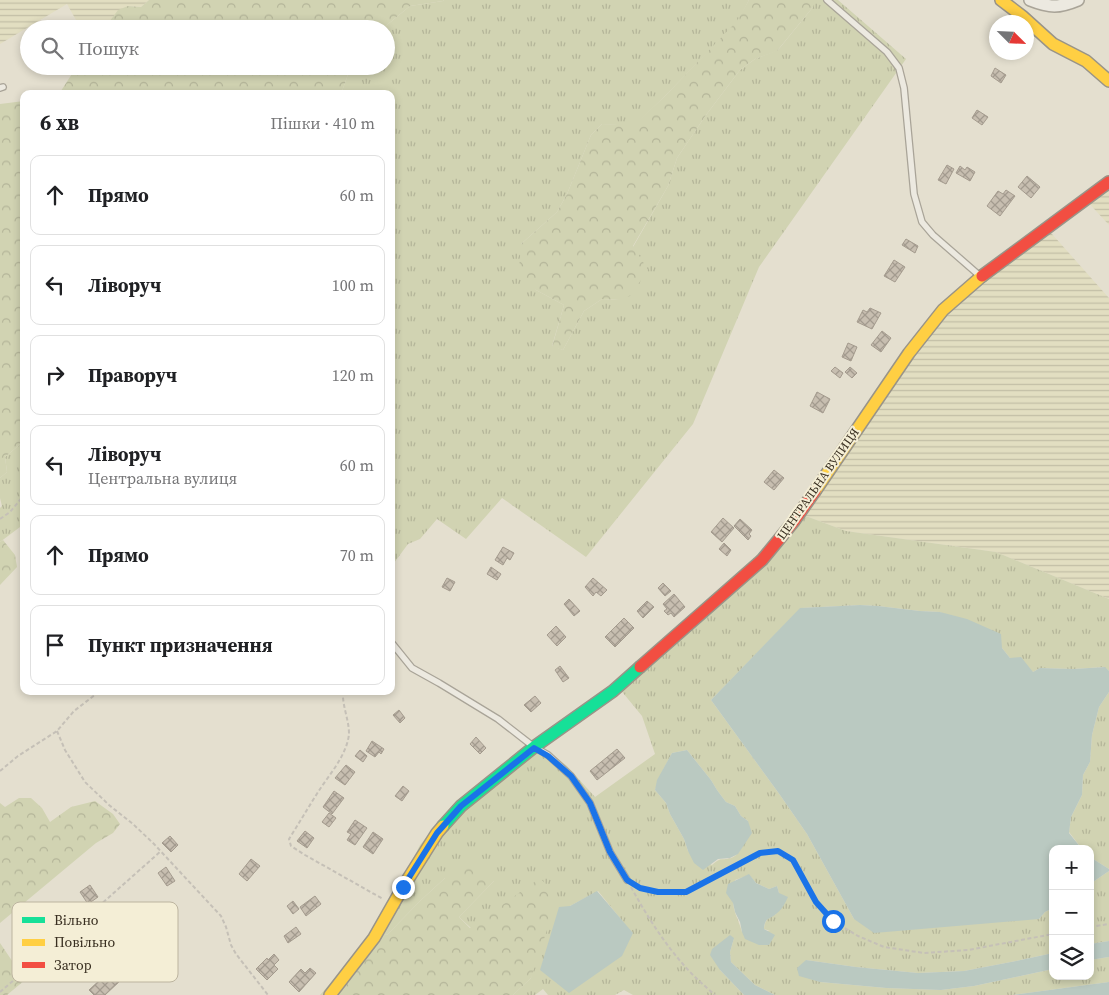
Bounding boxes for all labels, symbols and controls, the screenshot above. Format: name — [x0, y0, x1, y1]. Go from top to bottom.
north arrow — [989, 15, 1034, 60]
search box — [20, 20, 395, 75]
icon: search — [38, 34, 66, 62]
text: Пошук — [78, 35, 139, 61]
text: 6 хв — [40, 108, 79, 137]
text: Пішки · 410 m — [271, 112, 375, 134]
icon: ahead — [41, 181, 69, 209]
text: Прямо — [88, 182, 149, 208]
text: 60 m — [340, 184, 374, 206]
icon: left — [41, 271, 69, 299]
text: Ліворуч — [88, 272, 161, 298]
text: 100 m — [332, 274, 374, 296]
icon: right — [41, 361, 69, 389]
text: Праворуч — [88, 362, 177, 388]
text: 120 m — [332, 364, 374, 386]
street label: ЦЕНТРАЛЬНА ВУЛИЦЯ — [773, 425, 863, 543]
text: Ліворуч — [88, 441, 161, 467]
icon: left — [41, 451, 69, 479]
text: 60 m — [340, 454, 374, 476]
text: Центральна вулиця — [88, 467, 237, 489]
icon: ahead — [41, 541, 69, 569]
text: Прямо — [88, 542, 149, 568]
text: 70 m — [340, 544, 374, 566]
icon: arrive — [41, 631, 69, 659]
text: Пункт призначення — [88, 632, 273, 658]
map controls — [1049, 845, 1094, 980]
button: + — [1049, 845, 1094, 890]
route end — [392, 876, 415, 899]
button: − — [1049, 890, 1094, 935]
legend — [12, 902, 178, 982]
text: Вільно — [54, 910, 99, 930]
route start — [822, 910, 845, 933]
text: Повільно — [54, 932, 116, 952]
button: layers — [1049, 935, 1094, 980]
text: Затор — [54, 955, 92, 975]

